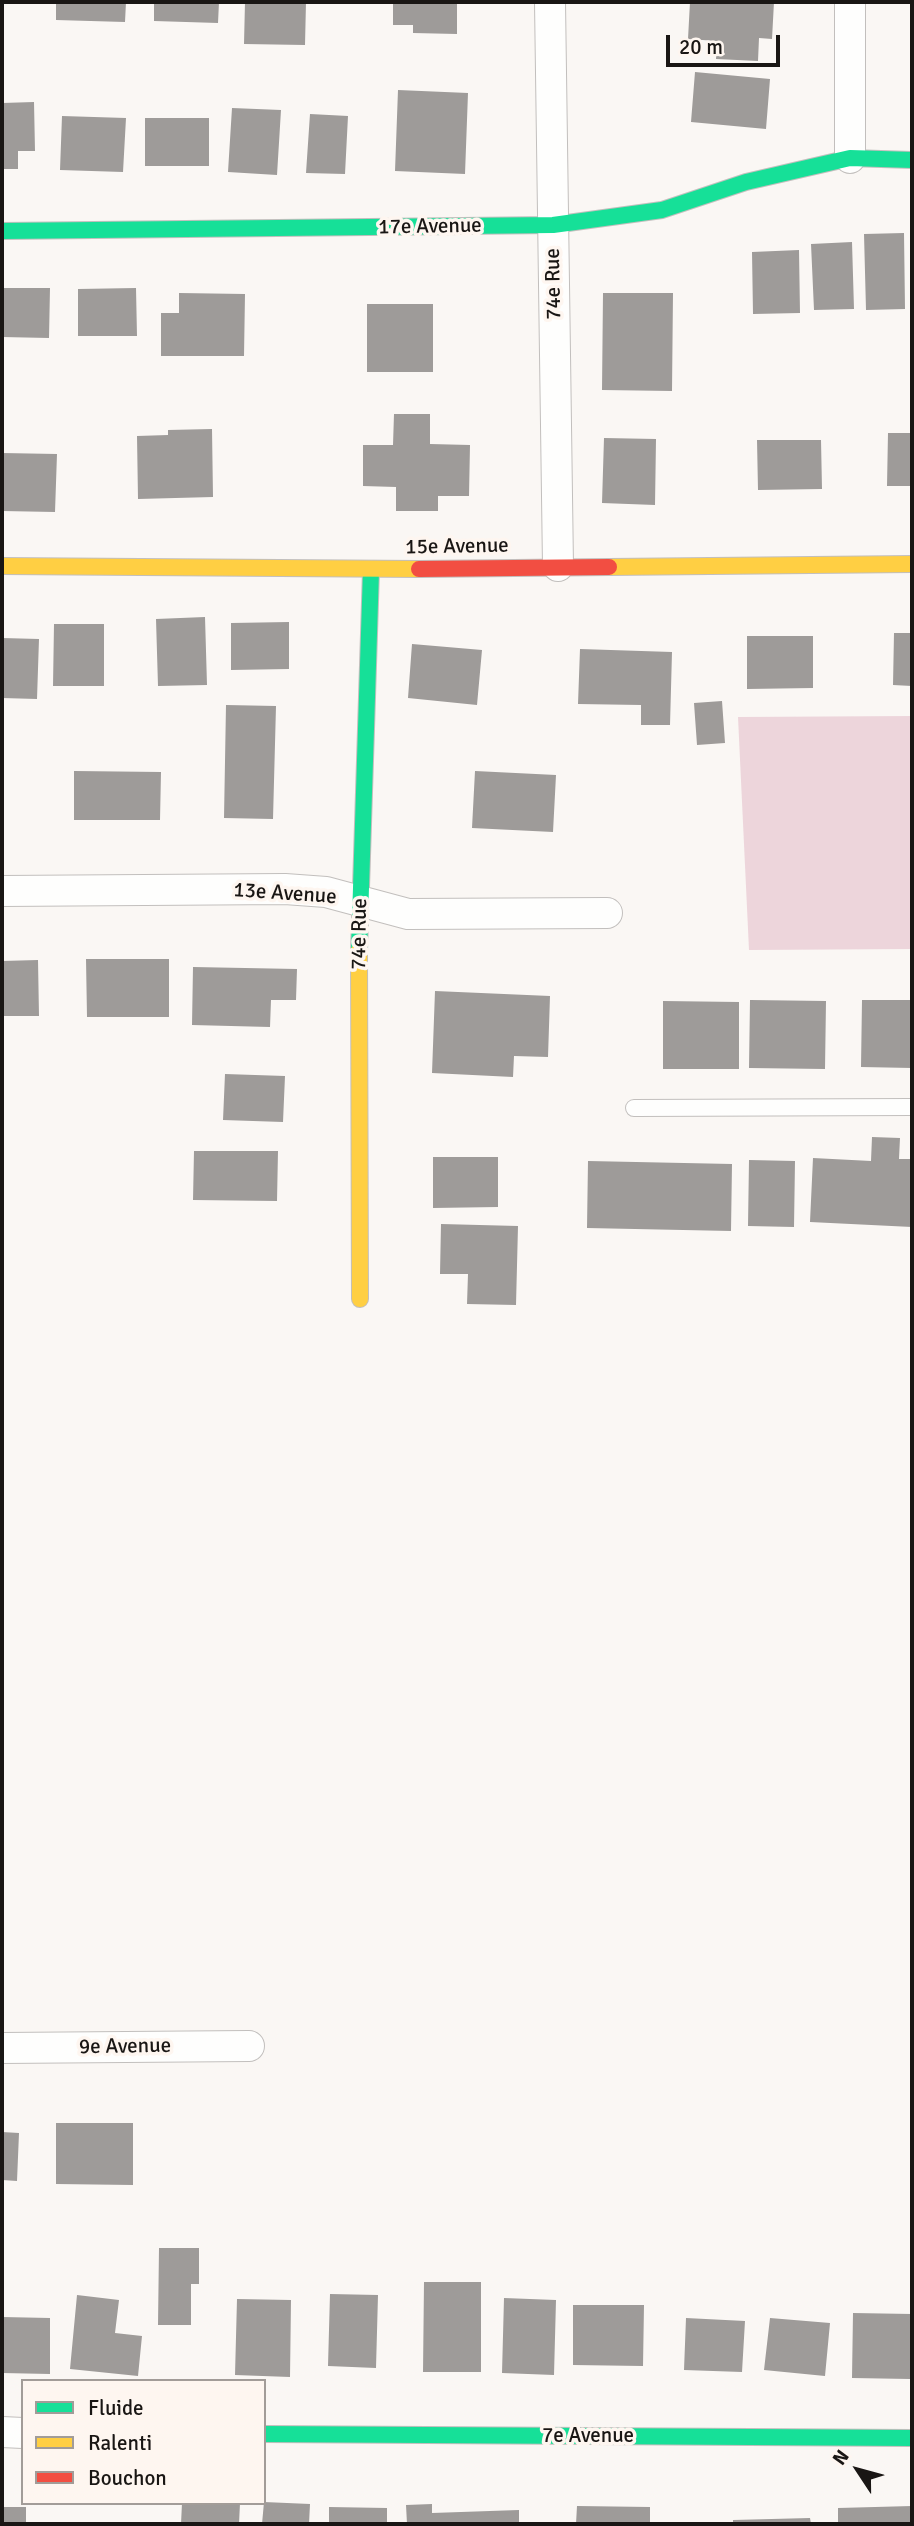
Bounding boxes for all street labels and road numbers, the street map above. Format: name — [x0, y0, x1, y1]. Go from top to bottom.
street label: 17e Avenue — [378, 213, 482, 241]
street label: 74e Rue — [541, 248, 567, 320]
street label: 15e Avenue — [405, 533, 509, 561]
street label: 13e Avenue — [232, 878, 338, 910]
street label: 74e Rue — [347, 898, 373, 970]
street label: 9e Avenue — [79, 2034, 171, 2060]
street label: 7e Avenue — [542, 2423, 634, 2449]

